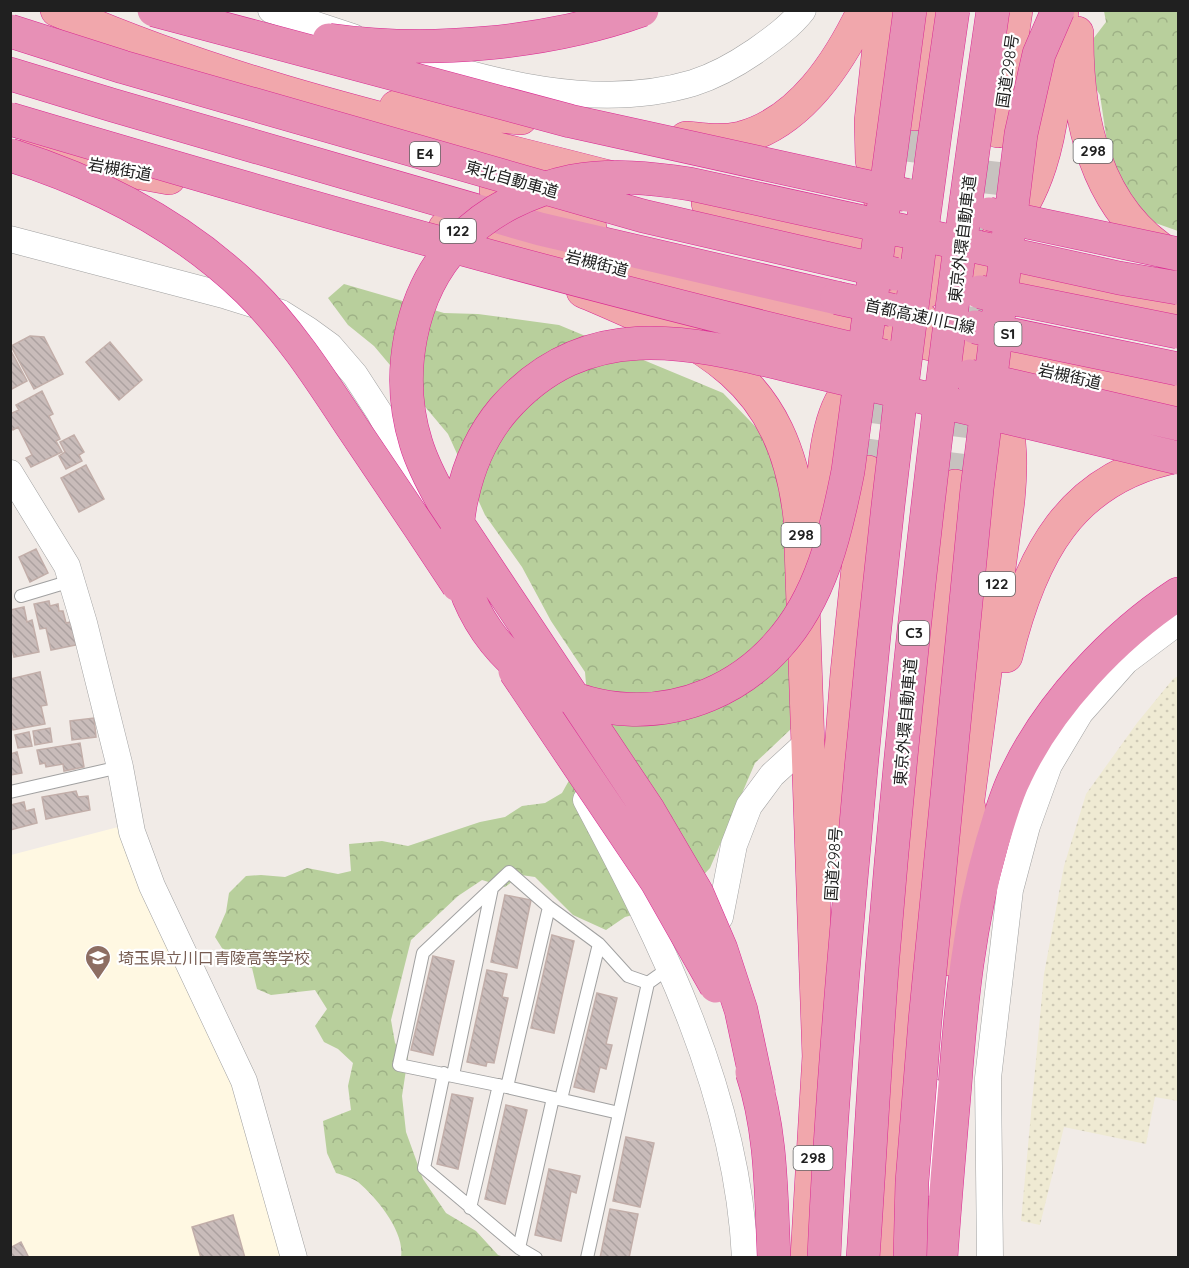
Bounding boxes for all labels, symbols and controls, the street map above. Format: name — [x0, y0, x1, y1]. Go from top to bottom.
street label: 国道298号 — [992, 33, 1022, 109]
road number: 298 — [1074, 139, 1112, 163]
road number: E4 — [410, 142, 440, 166]
street label: 岩槻街道 — [87, 154, 153, 184]
street label: 東北自動車道 — [463, 156, 561, 202]
street label: 東京外環自動車道 — [944, 174, 980, 304]
road number: 122 — [440, 219, 476, 243]
street label: 岩槻街道 — [564, 246, 630, 280]
street label: 首都高速川口線 — [863, 295, 977, 337]
road number: S1 — [994, 322, 1022, 346]
street label: 岩槻街道 — [1037, 359, 1103, 393]
road number: 298 — [782, 523, 820, 547]
road number: 122 — [979, 572, 1015, 596]
road number: C3 — [899, 621, 929, 645]
street label: 東京外環自動車道 — [889, 657, 921, 787]
street label: 国道298号 — [820, 826, 846, 902]
school or university icon: 埼玉県立川口青陵高等学校 — [83, 943, 113, 981]
place label: 埼玉県立川口青陵高等学校 — [118, 948, 310, 968]
road number: 298 — [794, 1146, 832, 1170]

